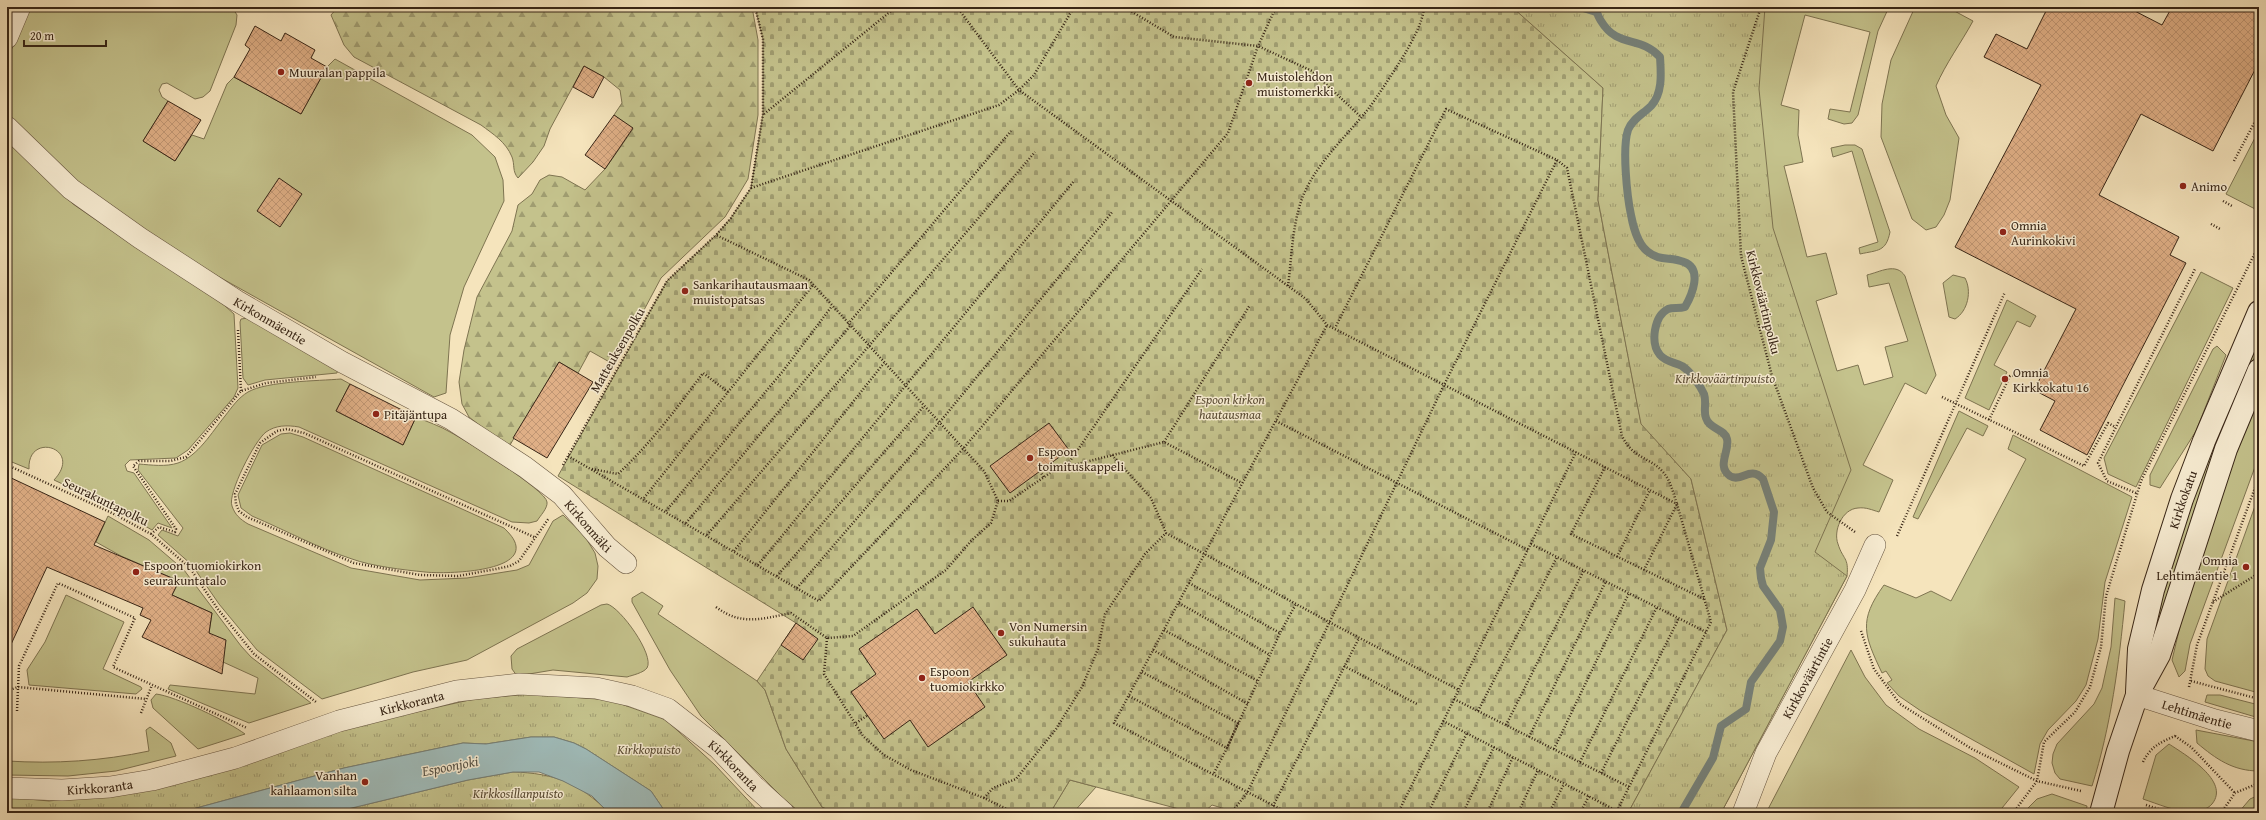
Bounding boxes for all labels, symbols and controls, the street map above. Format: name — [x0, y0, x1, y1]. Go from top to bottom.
scale bar — [24, 22, 106, 48]
text: 20 m — [30, 27, 54, 44]
place label: Muuralan pappila — [289, 63, 387, 82]
marker: Muuralan pappila — [276, 67, 286, 77]
place label: Muistolehdon muistomerkki — [1257, 67, 1334, 101]
marker: Muistolehdon muistomerkki — [1244, 78, 1254, 88]
place label: Animo — [2191, 177, 2227, 196]
marker: Animo — [2178, 181, 2188, 191]
place label: Omnia Aurinkokivi — [2011, 216, 2076, 250]
marker: Omnia Aurinkokivi — [1998, 227, 2008, 237]
street label: Kirkkoväärtinpolku — [1741, 248, 1786, 356]
place label: Sankarihautausmaan muistopatsas — [693, 275, 809, 309]
marker: Sankarihautausmaan muistopatsas — [680, 286, 690, 296]
street label: Kirkonmäentie — [230, 292, 310, 350]
street label: Matteuksenpolku — [585, 304, 649, 396]
place label: Omnia Kirkkokatu 16 — [2013, 363, 2089, 397]
park label: Kirkkoväärtinpuisto — [1674, 369, 1775, 388]
marker: Omnia Kirkkokatu 16 — [2000, 374, 2010, 384]
park label: Espoon kirkon hautausmaa — [1194, 390, 1265, 424]
place label: Pitäjäntupa — [384, 405, 448, 424]
marker: Pitäjäntupa — [371, 409, 381, 419]
place label: Espoon toimituskappeli — [1038, 442, 1124, 476]
marker: Espoon toimituskappeli — [1025, 453, 1035, 463]
street label: Kirkkokatu — [2164, 468, 2202, 531]
street label: Seurakuntapolku — [60, 472, 152, 530]
street label: Kirkonmäki — [560, 496, 616, 557]
place label: Omnia Lehtimäentie 1 — [2156, 551, 2239, 585]
place label: Espoon tuomiokirkon seurakuntatalo — [144, 556, 262, 590]
marker: Omnia Lehtimäentie 1 — [2241, 562, 2251, 572]
marker: Espoon tuomiokirkon seurakuntatalo — [131, 567, 141, 577]
place label: Von Numersin sukuhauta — [1009, 617, 1088, 651]
marker: Von Numersin sukuhauta — [996, 628, 1006, 638]
street label: Kirkkoväärtintie — [1778, 634, 1837, 722]
place label: Espoon tuomiokirkko — [930, 662, 1005, 696]
marker: Espoon tuomiokirkko — [917, 673, 927, 683]
street label: Kirkkoranta — [378, 685, 447, 720]
street label: Lehtimäentie — [2159, 695, 2234, 734]
street label: Kirkkoranta — [704, 735, 763, 797]
park label: Kirkkopuisto — [616, 740, 681, 759]
water label: Espoonjoki — [419, 751, 480, 781]
place label: Vanhan kahlaamon silta — [270, 766, 358, 800]
street label: Kirkkoranta — [67, 774, 135, 800]
marker: Vanhan kahlaamon silta — [360, 777, 370, 787]
park label: Kirkkosillanpuisto — [472, 784, 564, 803]

